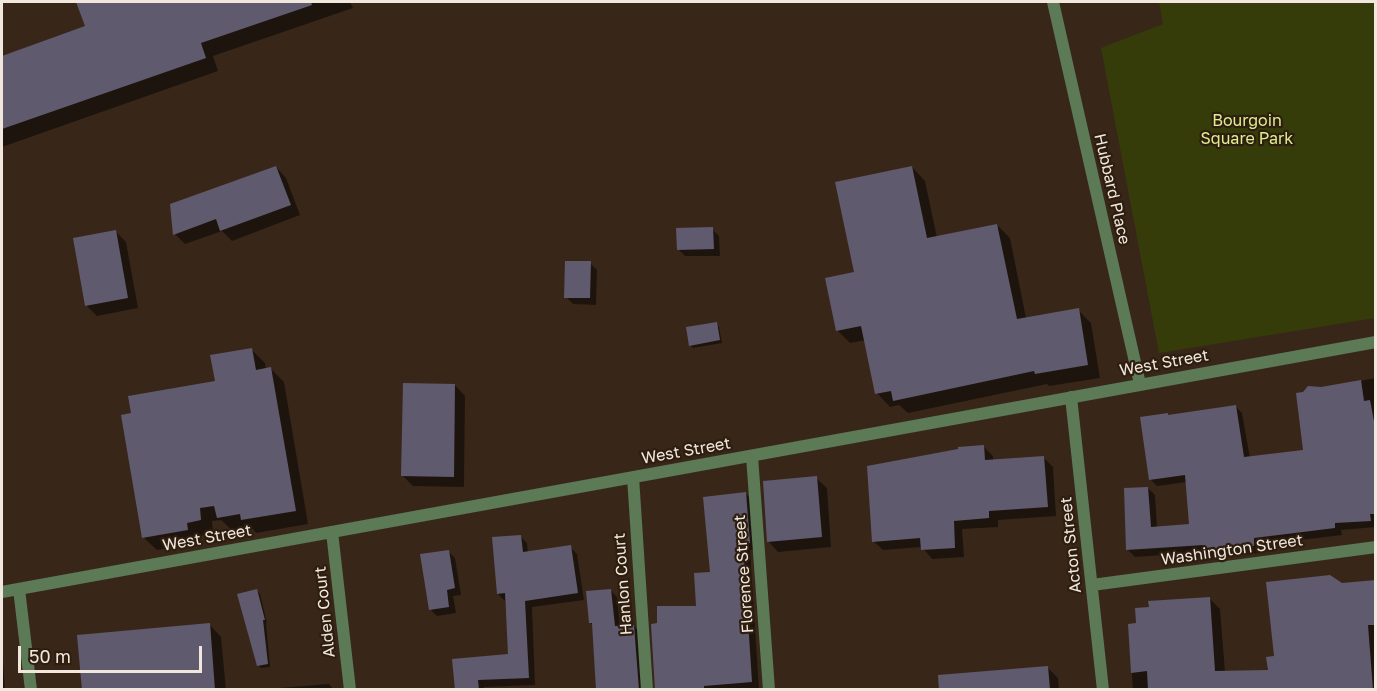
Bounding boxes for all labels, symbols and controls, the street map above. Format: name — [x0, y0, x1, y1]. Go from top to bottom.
park label: Bourgoin Square Park — [1201, 111, 1293, 149]
street label: Hubbard Place — [1090, 132, 1134, 246]
street label: West Street — [1118, 346, 1210, 380]
street label: West Street — [640, 434, 732, 468]
street label: Acton Street — [1056, 496, 1086, 594]
street label: Florence Street — [730, 514, 758, 634]
street label: West Street — [161, 521, 253, 555]
street label: Washington Street — [1160, 531, 1304, 569]
street label: Hanlon Court — [610, 532, 636, 636]
street label: Alden Court — [311, 566, 339, 658]
scale bar — [21, 634, 206, 672]
text: 50 m — [29, 645, 71, 667]

